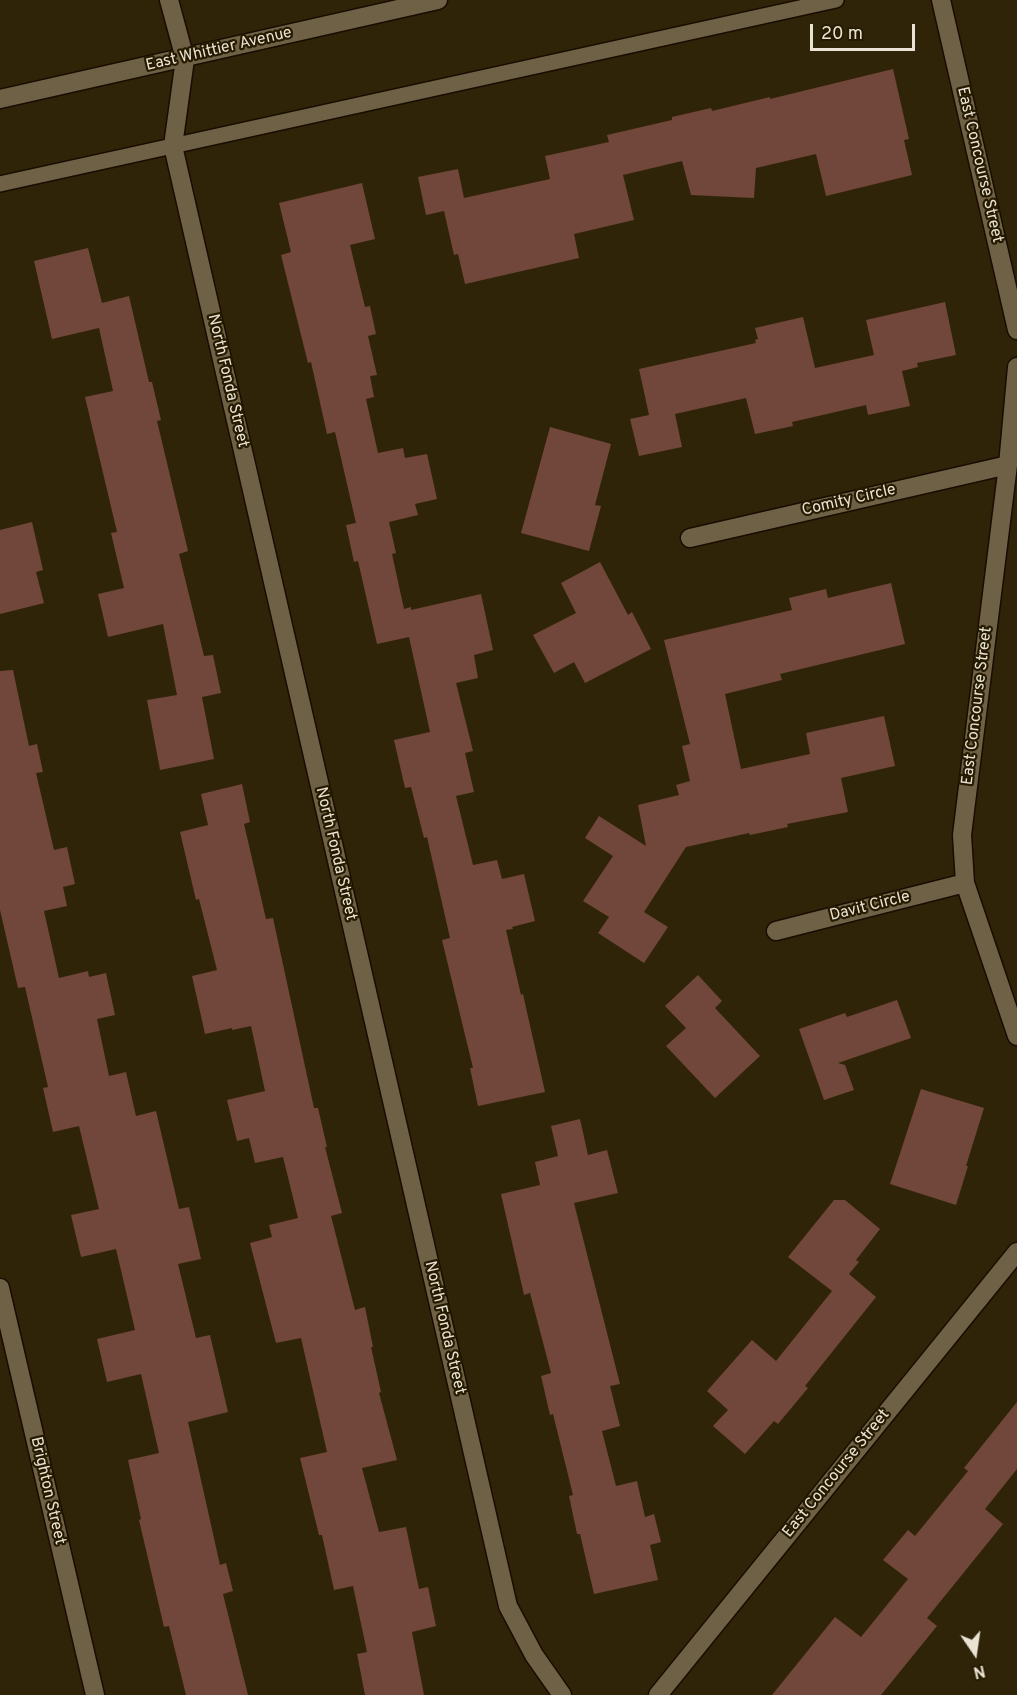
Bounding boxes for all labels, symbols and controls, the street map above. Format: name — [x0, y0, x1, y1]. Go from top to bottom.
scale bar — [813, 12, 918, 50]
text: 20 m — [821, 23, 863, 46]
street label: East Whittier Avenue — [144, 24, 294, 76]
street label: East Concourse Street — [952, 85, 1006, 245]
street label: North Fonda Street — [202, 312, 252, 450]
street label: Comity Circle — [800, 481, 898, 521]
street label: East Concourse Street — [959, 626, 997, 786]
street label: North Fonda Street — [310, 785, 360, 923]
street label: Davit Circle — [828, 888, 912, 926]
street label: North Fonda Street — [419, 1259, 469, 1397]
street label: East Concourse Street — [779, 1406, 895, 1542]
street label: Brighton Street — [25, 1435, 69, 1547]
north arrow — [945, 1623, 1005, 1683]
text: N — [971, 1660, 987, 1682]

